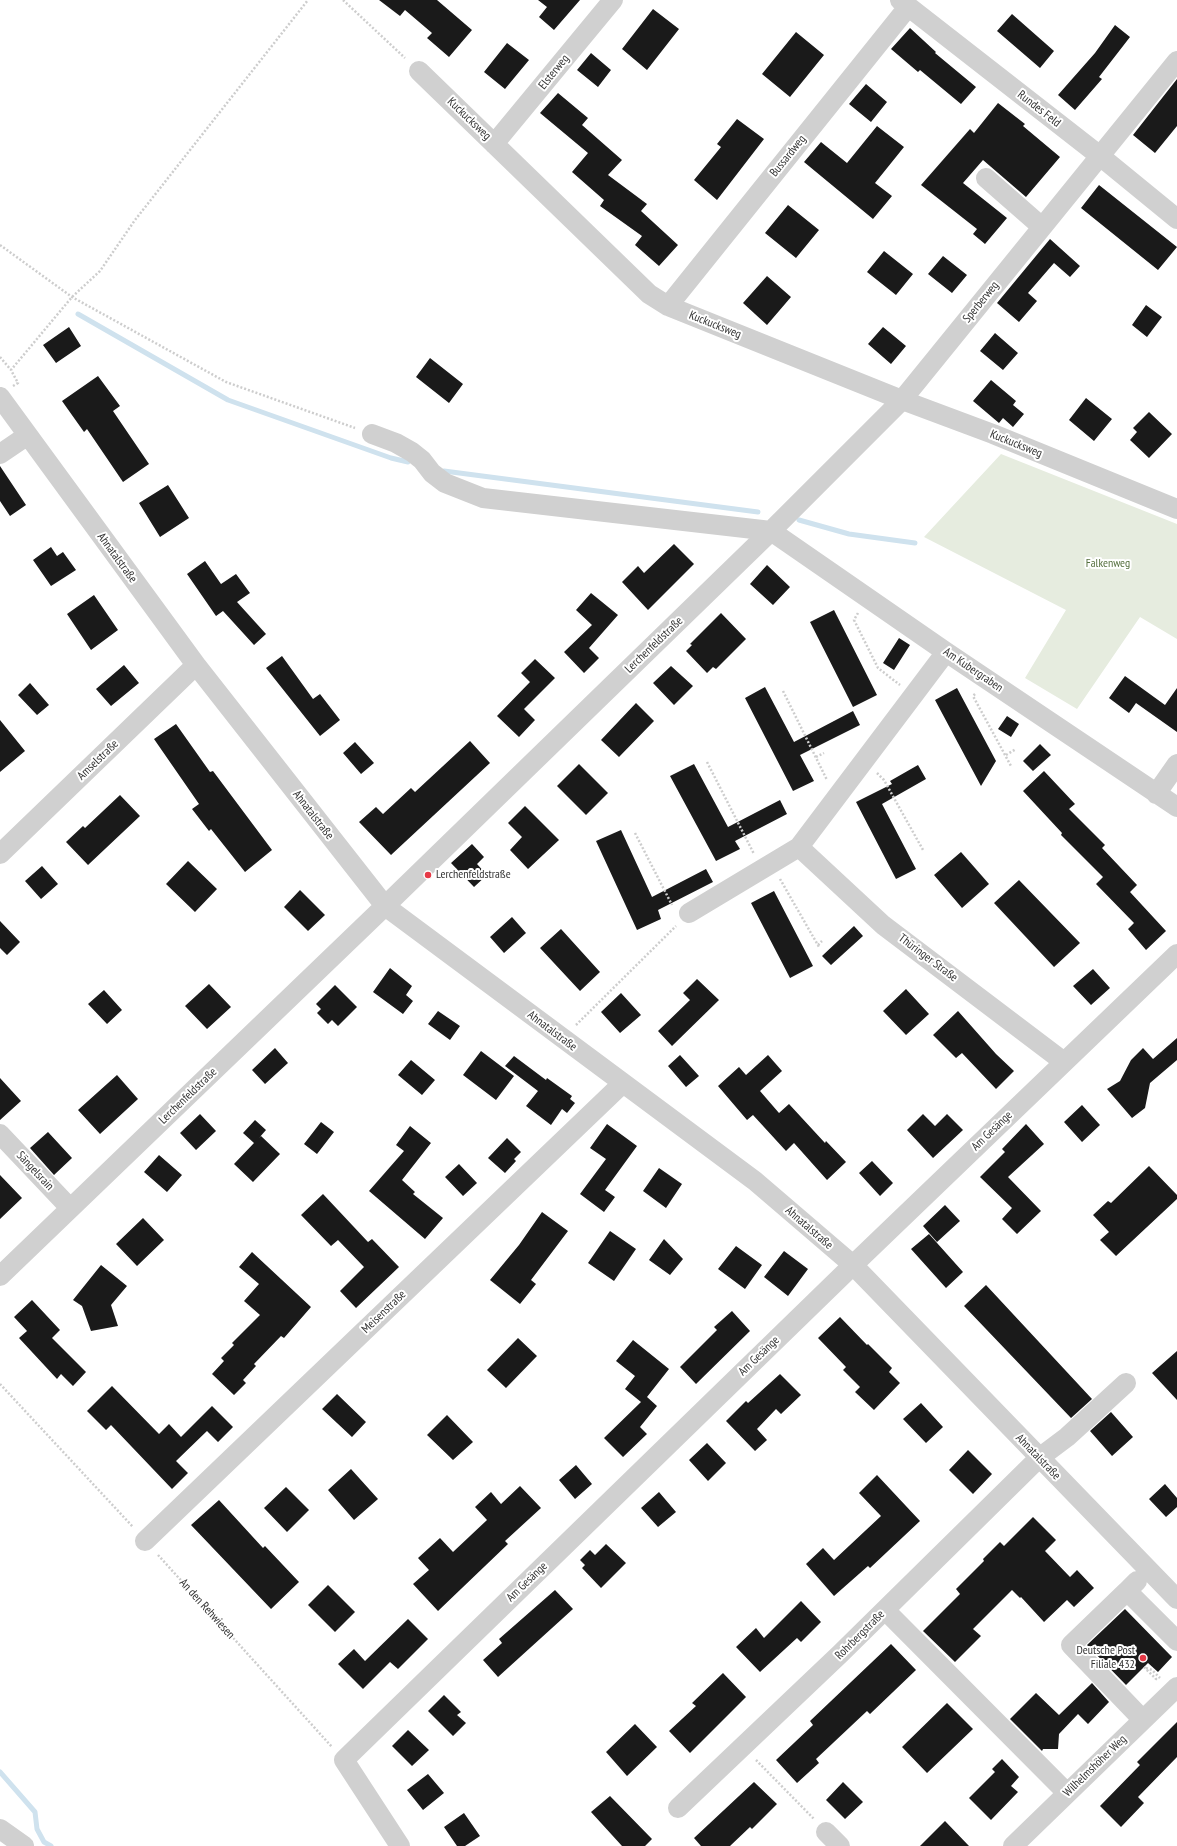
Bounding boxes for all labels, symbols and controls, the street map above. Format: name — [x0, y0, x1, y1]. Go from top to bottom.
street label: Elsterweg — [536, 52, 572, 92]
street label: Rundes Feld — [1015, 88, 1063, 130]
street label: Kuckucksweg — [444, 95, 494, 143]
street label: Bussardweg — [767, 132, 809, 180]
street label: Sperberweg — [960, 278, 1002, 326]
street label: Kuckucksweg — [687, 308, 743, 342]
street label: Kuckucksweg — [988, 427, 1044, 461]
street label: Ahnatalstraße — [94, 530, 140, 586]
park label: Falkenweg — [1086, 557, 1130, 571]
street label: Lerchenfeldstraße — [622, 614, 686, 676]
street label: Am Kubergraben — [940, 645, 1006, 695]
street label: Amselstraße — [74, 737, 122, 783]
street label: Ahnatalstraße — [289, 788, 337, 842]
place label: Lerchenfeldstraße — [436, 868, 511, 882]
marker: Lerchenfeldstraße — [423, 870, 433, 880]
street label: Thüringer Straße — [896, 931, 960, 985]
street label: Ahnatalstraße — [524, 1008, 580, 1054]
street label: Lerchenfeldstraße — [156, 1065, 220, 1127]
street label: Am Gesänge — [969, 1108, 1015, 1154]
street label: Sängelsrain — [13, 1148, 57, 1194]
street label: Ahnatalstraße — [782, 1203, 836, 1253]
street label: Meisenstraße — [359, 1287, 409, 1337]
street label: Am Gesänge — [736, 1333, 782, 1379]
street label: Ahnatalstraße — [1013, 1431, 1063, 1483]
street label: Am Gesänge — [504, 1559, 550, 1605]
street label: An den Rehwiesen — [176, 1576, 238, 1642]
street label: Rohrbergstraße — [832, 1607, 888, 1663]
place label: Deutsche Post Filiale 432 — [1077, 1644, 1135, 1672]
marker: Deutsche Post Filiale 432 — [1138, 1653, 1148, 1663]
street label: Wilhelmshöher Weg — [1060, 1732, 1130, 1800]

